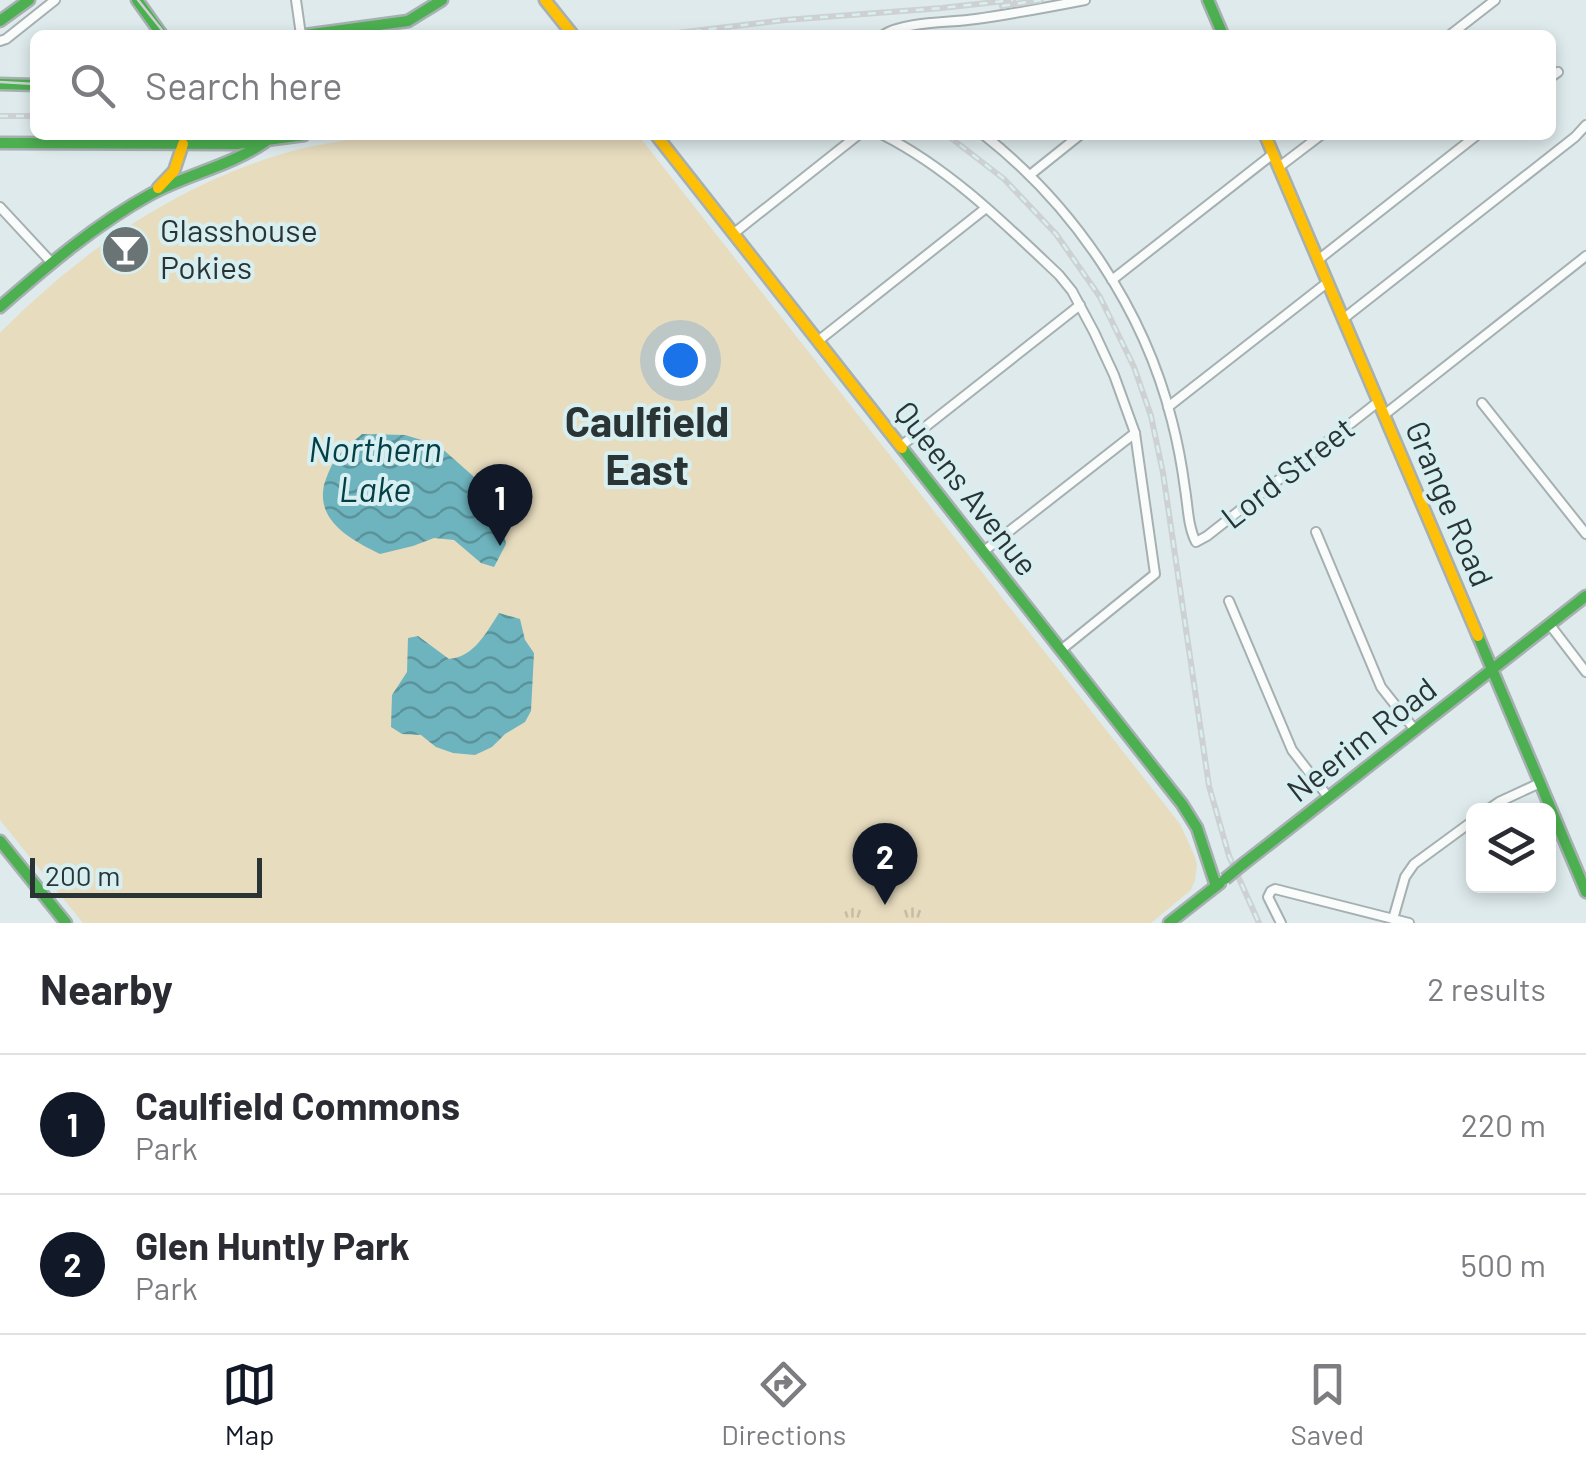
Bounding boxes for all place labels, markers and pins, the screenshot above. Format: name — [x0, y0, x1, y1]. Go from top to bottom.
place label: Glasshouse Pokies — [160, 210, 318, 285]
bar icon: Glasshouse Pokies — [99, 223, 151, 275]
pin: 1 — [468, 464, 532, 546]
pin: 2 — [852, 822, 918, 905]

